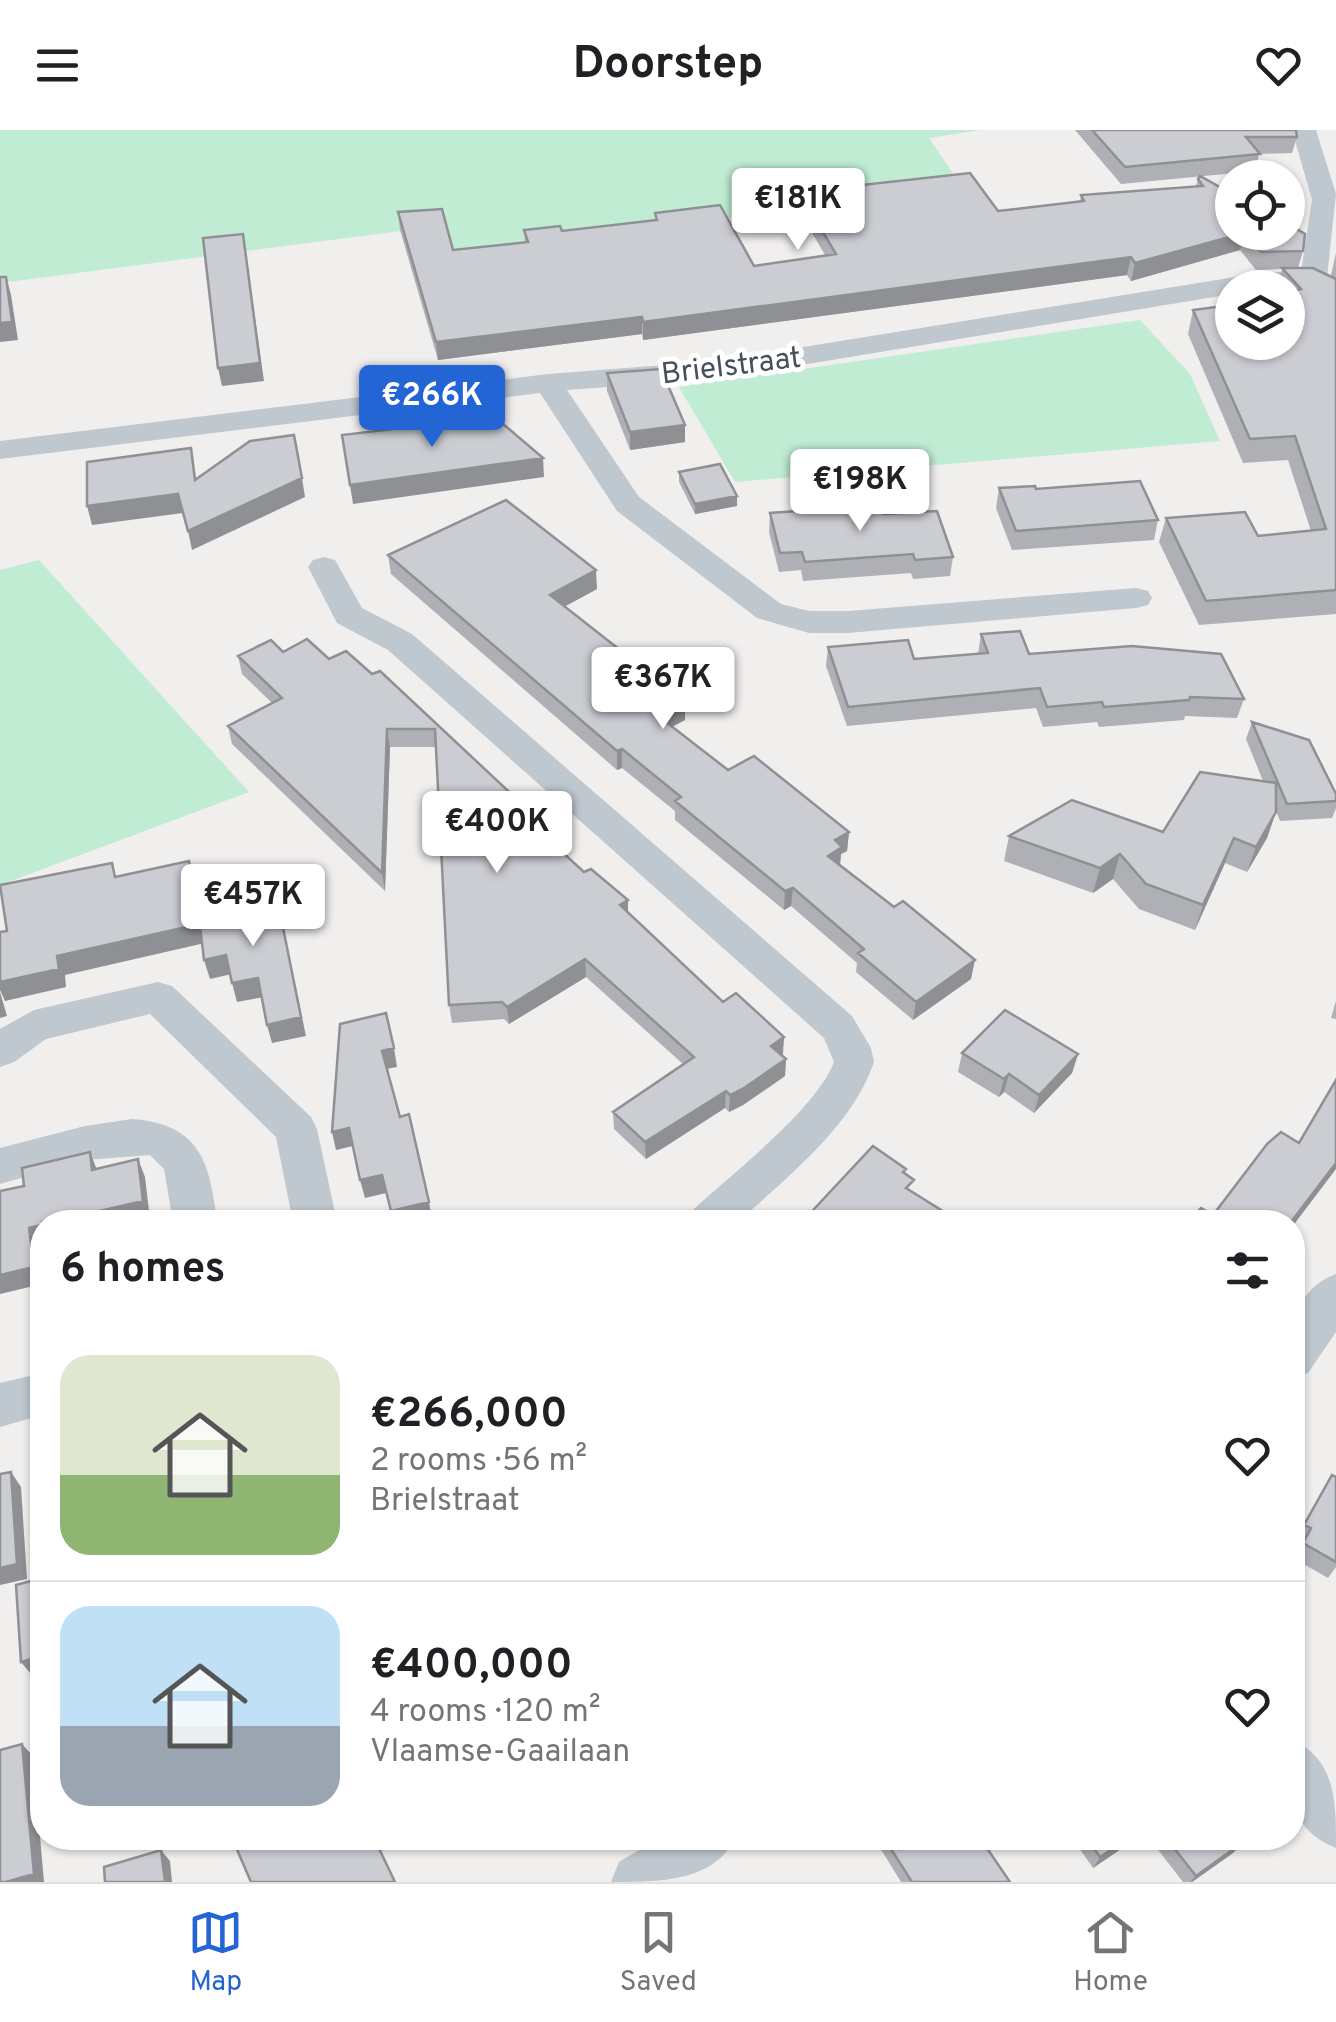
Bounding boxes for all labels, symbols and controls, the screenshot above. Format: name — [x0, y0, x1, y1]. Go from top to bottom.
text: Doorstep — [573, 37, 763, 94]
icon: menu — [30, 38, 85, 93]
icon: heart — [1251, 38, 1306, 93]
map controls — [1215, 160, 1305, 360]
button: locate — [1215, 160, 1305, 250]
pin: €181K — [728, 168, 868, 253]
text: €181K — [754, 180, 842, 220]
button: layers — [1215, 270, 1305, 360]
street label: Brielstraat — [659, 341, 803, 394]
pin: €266K — [362, 365, 502, 450]
text: €266K — [381, 377, 483, 417]
pin: €198K — [790, 449, 930, 534]
text: €198K — [812, 461, 908, 501]
pin: €367K — [593, 647, 733, 732]
text: €367K — [614, 659, 712, 699]
pin: €400K — [427, 791, 567, 876]
text: €400K — [444, 803, 550, 843]
pin: €457K — [183, 864, 323, 949]
text: €457K — [203, 876, 303, 916]
icon: filters — [1220, 1243, 1275, 1298]
text: 6 homes — [60, 1244, 225, 1297]
text: €266,000 — [370, 1389, 568, 1442]
icon: home — [140, 1395, 260, 1515]
icon: heart — [1220, 1428, 1275, 1483]
text: 2 rooms · 56 m² — [370, 1442, 587, 1482]
text: Brielstraat — [370, 1482, 520, 1522]
text: €400,000 — [370, 1640, 573, 1693]
icon: home — [140, 1646, 260, 1766]
icon: heart — [1220, 1679, 1275, 1734]
text: 4 rooms · 120 m² — [370, 1693, 601, 1733]
text: Vlaamse-Gaailaan — [370, 1733, 630, 1773]
tab: Map — [188, 1905, 243, 2001]
tab: Saved — [620, 1905, 697, 2001]
tab: Home — [1073, 1905, 1148, 2001]

